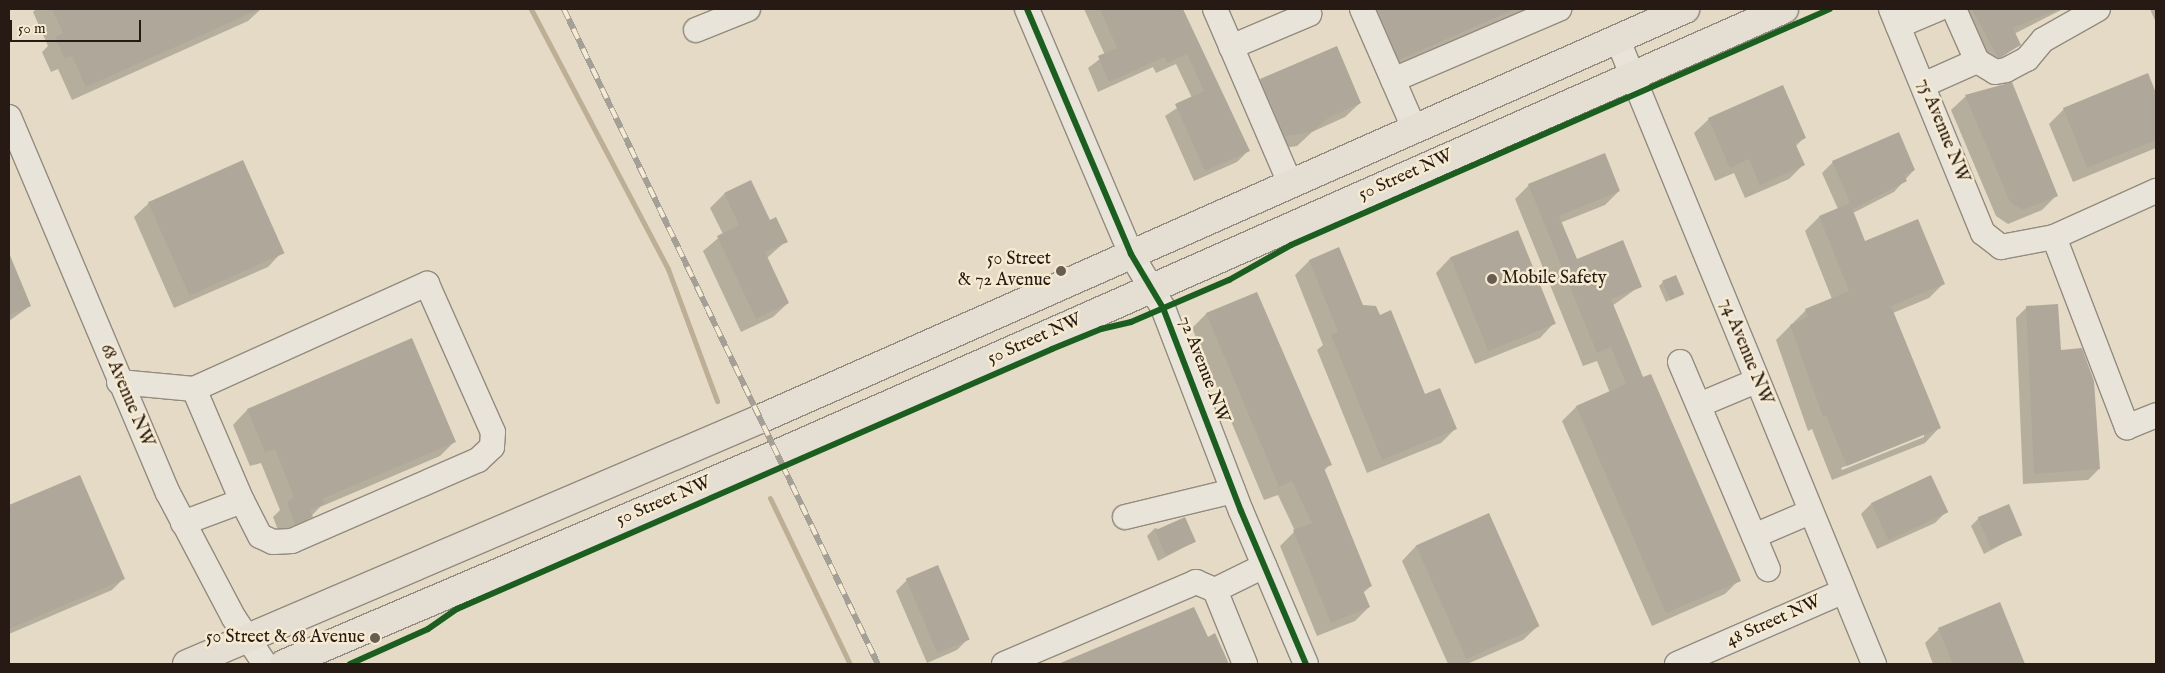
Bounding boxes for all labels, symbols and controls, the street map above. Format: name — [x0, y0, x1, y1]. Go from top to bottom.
scale bar — [12, 10, 144, 42]
text: 50 m — [18, 19, 46, 38]
street label: 75 Avenue NW — [1911, 76, 1973, 186]
street label: 50 Street NW — [1356, 146, 1456, 206]
place label: 50 Street & 72 Avenue — [958, 250, 1051, 292]
marker: 50 Street & 72 Avenue — [1055, 265, 1067, 277]
place label: Mobile Safety — [1502, 268, 1607, 290]
marker: Mobile Safety — [1486, 273, 1498, 285]
street label: 74 Avenue NW — [1714, 296, 1776, 408]
street label: 50 Street NW — [985, 310, 1085, 370]
street label: 72 Avenue NW — [1173, 314, 1233, 426]
street label: 68 Avenue NW — [95, 341, 157, 451]
street label: 50 Street NW — [613, 472, 715, 532]
street label: 48 Street NW — [1723, 592, 1825, 652]
place label: 50 Street & 68 Avenue — [206, 627, 365, 649]
marker: 50 Street & 68 Avenue — [369, 632, 381, 644]

